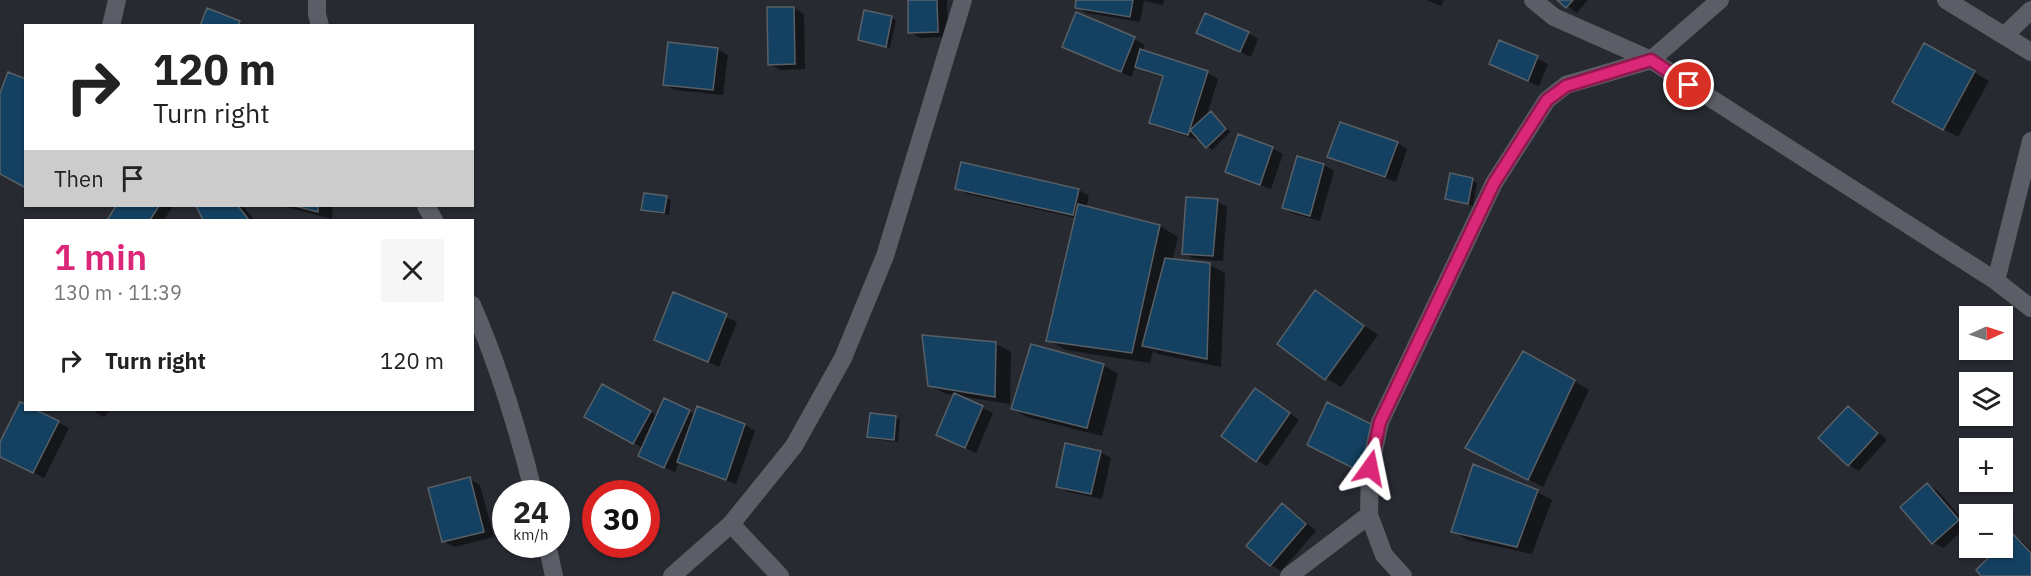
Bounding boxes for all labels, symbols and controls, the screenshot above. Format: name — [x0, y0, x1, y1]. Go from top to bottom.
text: 120 m — [153, 42, 276, 97]
icon: right — [54, 48, 132, 126]
pin — [1663, 59, 1714, 110]
icon: arrive — [1672, 68, 1705, 101]
text: Turn right — [153, 95, 270, 130]
icon: arrive — [116, 162, 149, 195]
text: Then — [54, 164, 104, 193]
text: 1 min — [54, 233, 147, 280]
button: close — [381, 239, 444, 302]
text: 130 m · 11:39 — [54, 279, 182, 306]
north arrow — [1959, 306, 2013, 360]
map controls — [1959, 306, 2013, 558]
icon: right — [54, 344, 87, 377]
text: Turn right — [105, 346, 206, 375]
text: 120 m — [380, 346, 444, 375]
button: layers — [1959, 372, 2013, 426]
position arrow — [1338, 436, 1402, 500]
button: + — [1959, 438, 2013, 492]
speed limit sign: 30 — [582, 480, 660, 558]
text: 24 — [513, 492, 549, 531]
button: − — [1959, 504, 2013, 558]
text: km/h — [513, 525, 549, 544]

